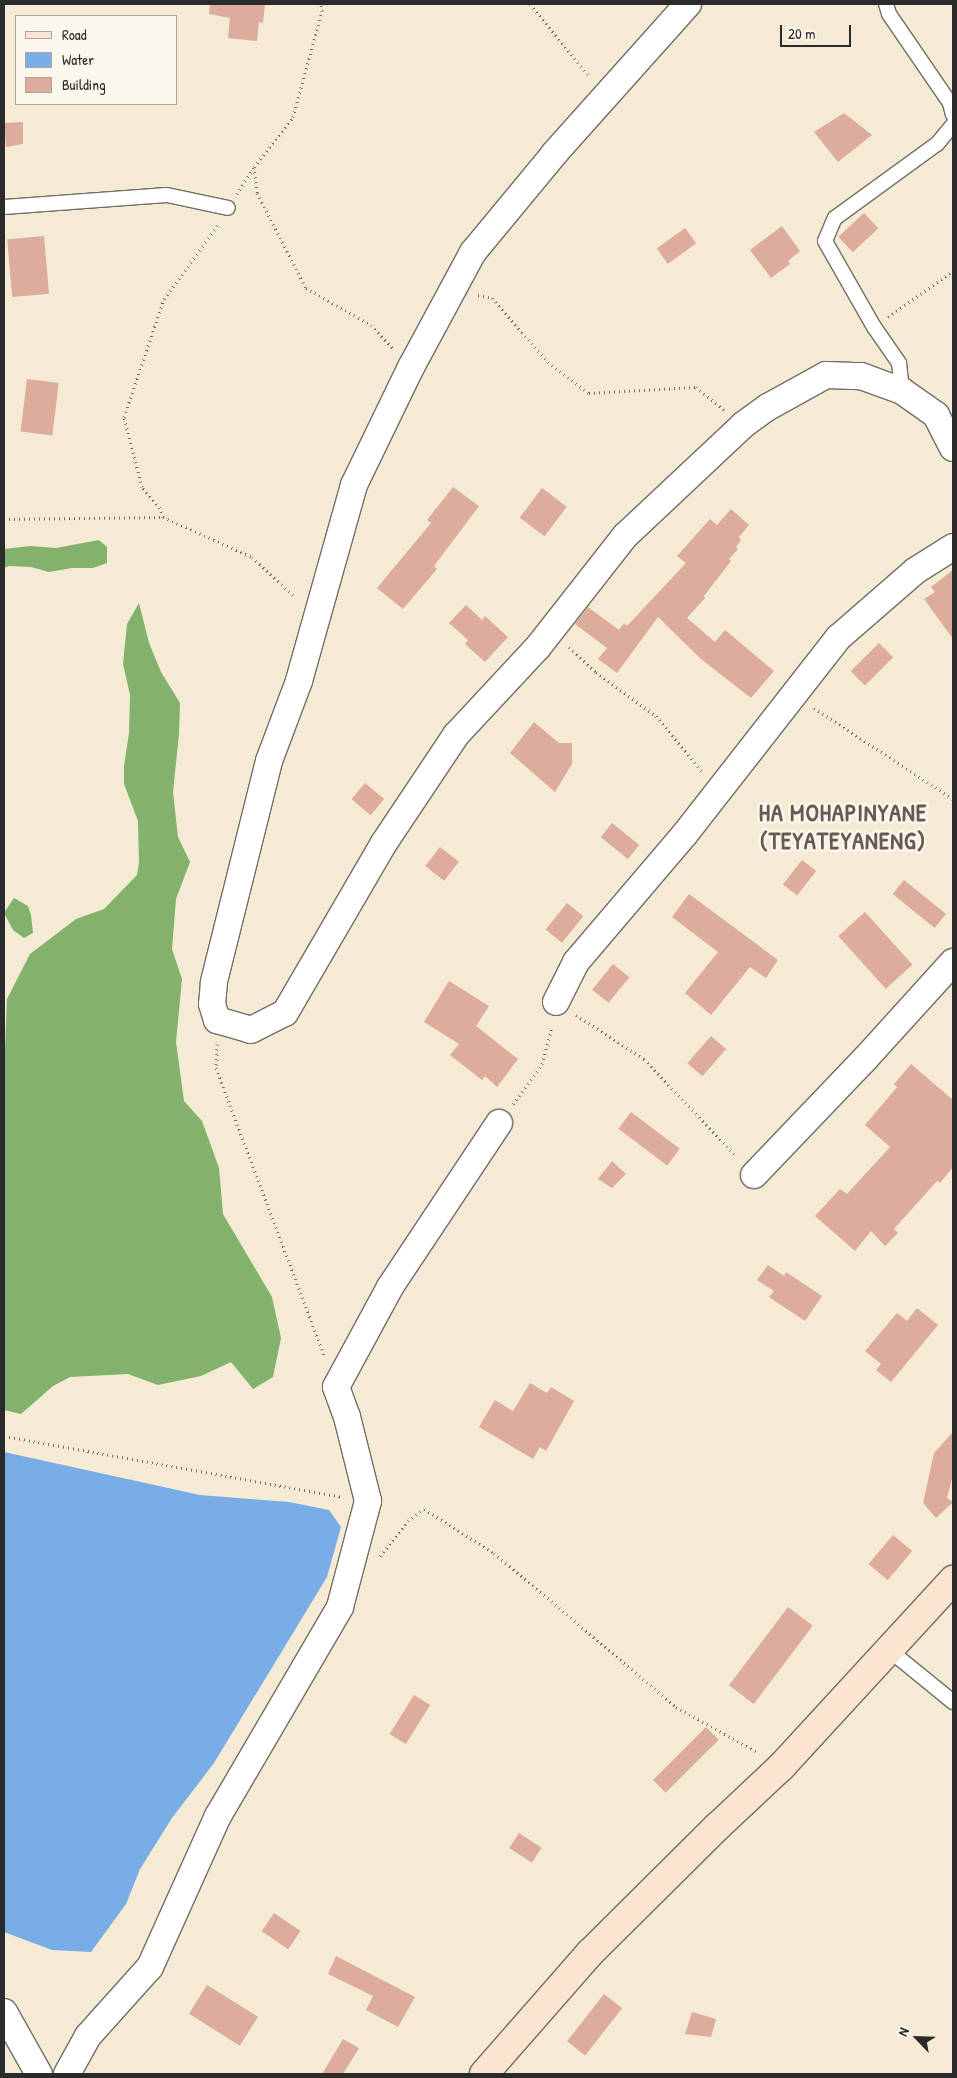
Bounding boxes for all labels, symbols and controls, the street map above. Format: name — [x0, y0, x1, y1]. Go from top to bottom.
legend — [15, 15, 178, 105]
scale bar — [782, 15, 853, 47]
text: 20 m — [788, 23, 815, 44]
text: Road — [62, 24, 87, 45]
text: Water — [62, 49, 94, 70]
text: Building — [62, 74, 106, 95]
district label: HA MOHAPINYANE (TEYATEYANENG) — [757, 799, 929, 855]
north arrow — [892, 2013, 942, 2063]
text: N — [893, 2024, 913, 2039]

